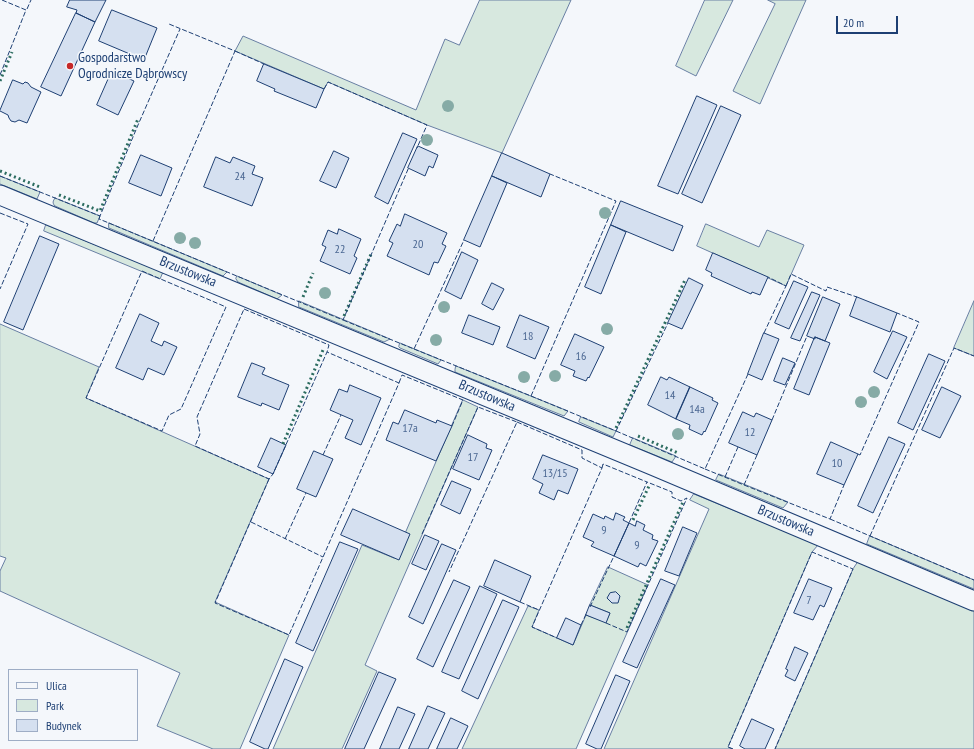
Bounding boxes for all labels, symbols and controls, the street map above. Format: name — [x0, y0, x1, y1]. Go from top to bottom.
scale bar — [838, 8, 900, 34]
text: 20 m — [843, 15, 864, 30]
place label: Gospodarstwo Ogrodnicze Dąbrowscy — [78, 50, 187, 82]
marker: Gospodarstwo Ogrodnicze Dąbrowscy — [65, 61, 75, 71]
house number: 24 — [235, 170, 245, 184]
house number: 20 — [413, 238, 423, 252]
house number: 22 — [335, 243, 345, 257]
street label: Brzustowska — [157, 253, 219, 291]
house number: 18 — [523, 330, 533, 344]
house number: 16 — [576, 350, 586, 364]
street label: Brzustowska — [456, 377, 518, 415]
house number: 14 — [665, 389, 675, 403]
house number: 14a — [689, 403, 705, 417]
house number: 17a — [402, 422, 418, 436]
house number: 12 — [745, 426, 755, 440]
house number: 17 — [468, 451, 478, 465]
house number: 10 — [832, 457, 842, 471]
house number: 13/15 — [542, 467, 568, 481]
street label: Brzustowska — [755, 502, 817, 540]
house number: 9 — [601, 524, 607, 538]
house number: 9 — [634, 539, 640, 553]
house number: 7 — [806, 594, 812, 608]
legend — [8, 669, 138, 741]
text: Ulica — [46, 678, 67, 693]
text: Park — [46, 698, 64, 713]
text: Budynek — [46, 718, 81, 733]

